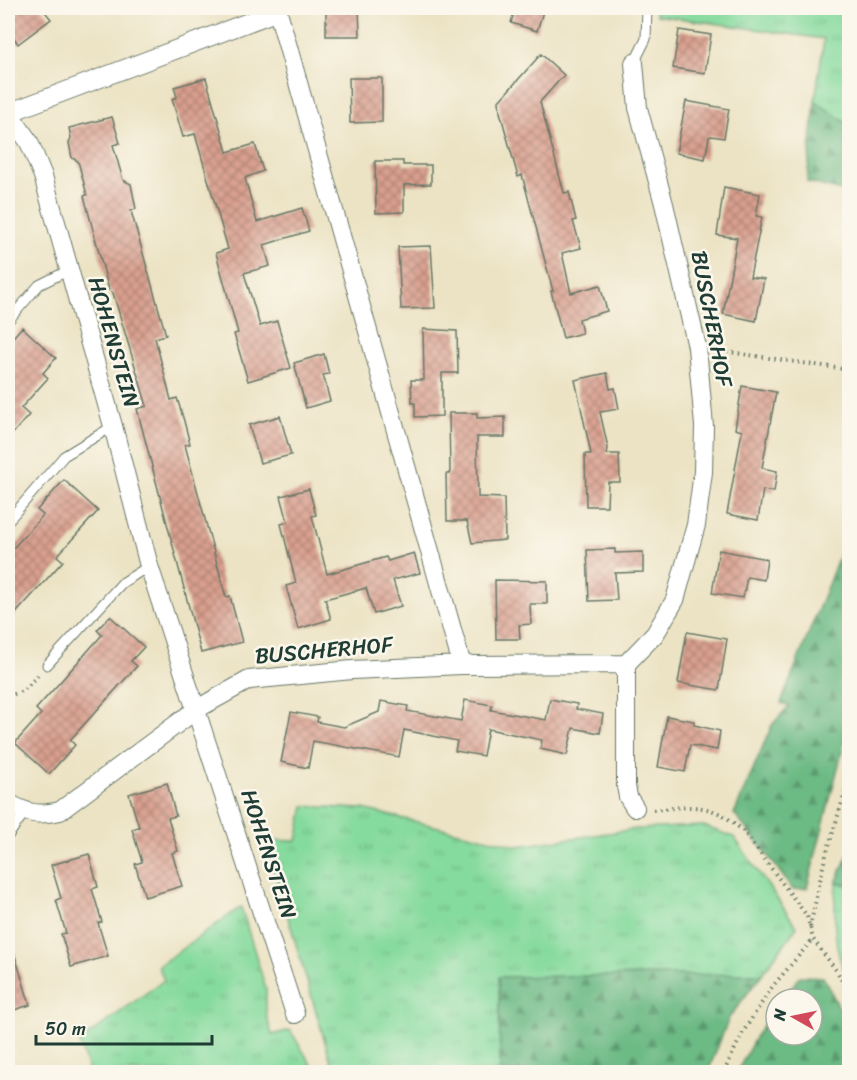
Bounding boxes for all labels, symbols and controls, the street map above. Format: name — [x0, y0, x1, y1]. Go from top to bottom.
street label: BUSCHERHOF — [680, 247, 745, 392]
street label: HOHENSTEIN — [77, 272, 151, 412]
street label: BUSCHERHOF — [253, 624, 396, 675]
street label: HOHENSTEIN — [230, 784, 308, 924]
north arrow — [764, 987, 824, 1047]
text: N — [764, 1006, 795, 1023]
scale bar — [36, 1008, 212, 1046]
text: 50 m — [45, 1013, 86, 1045]

